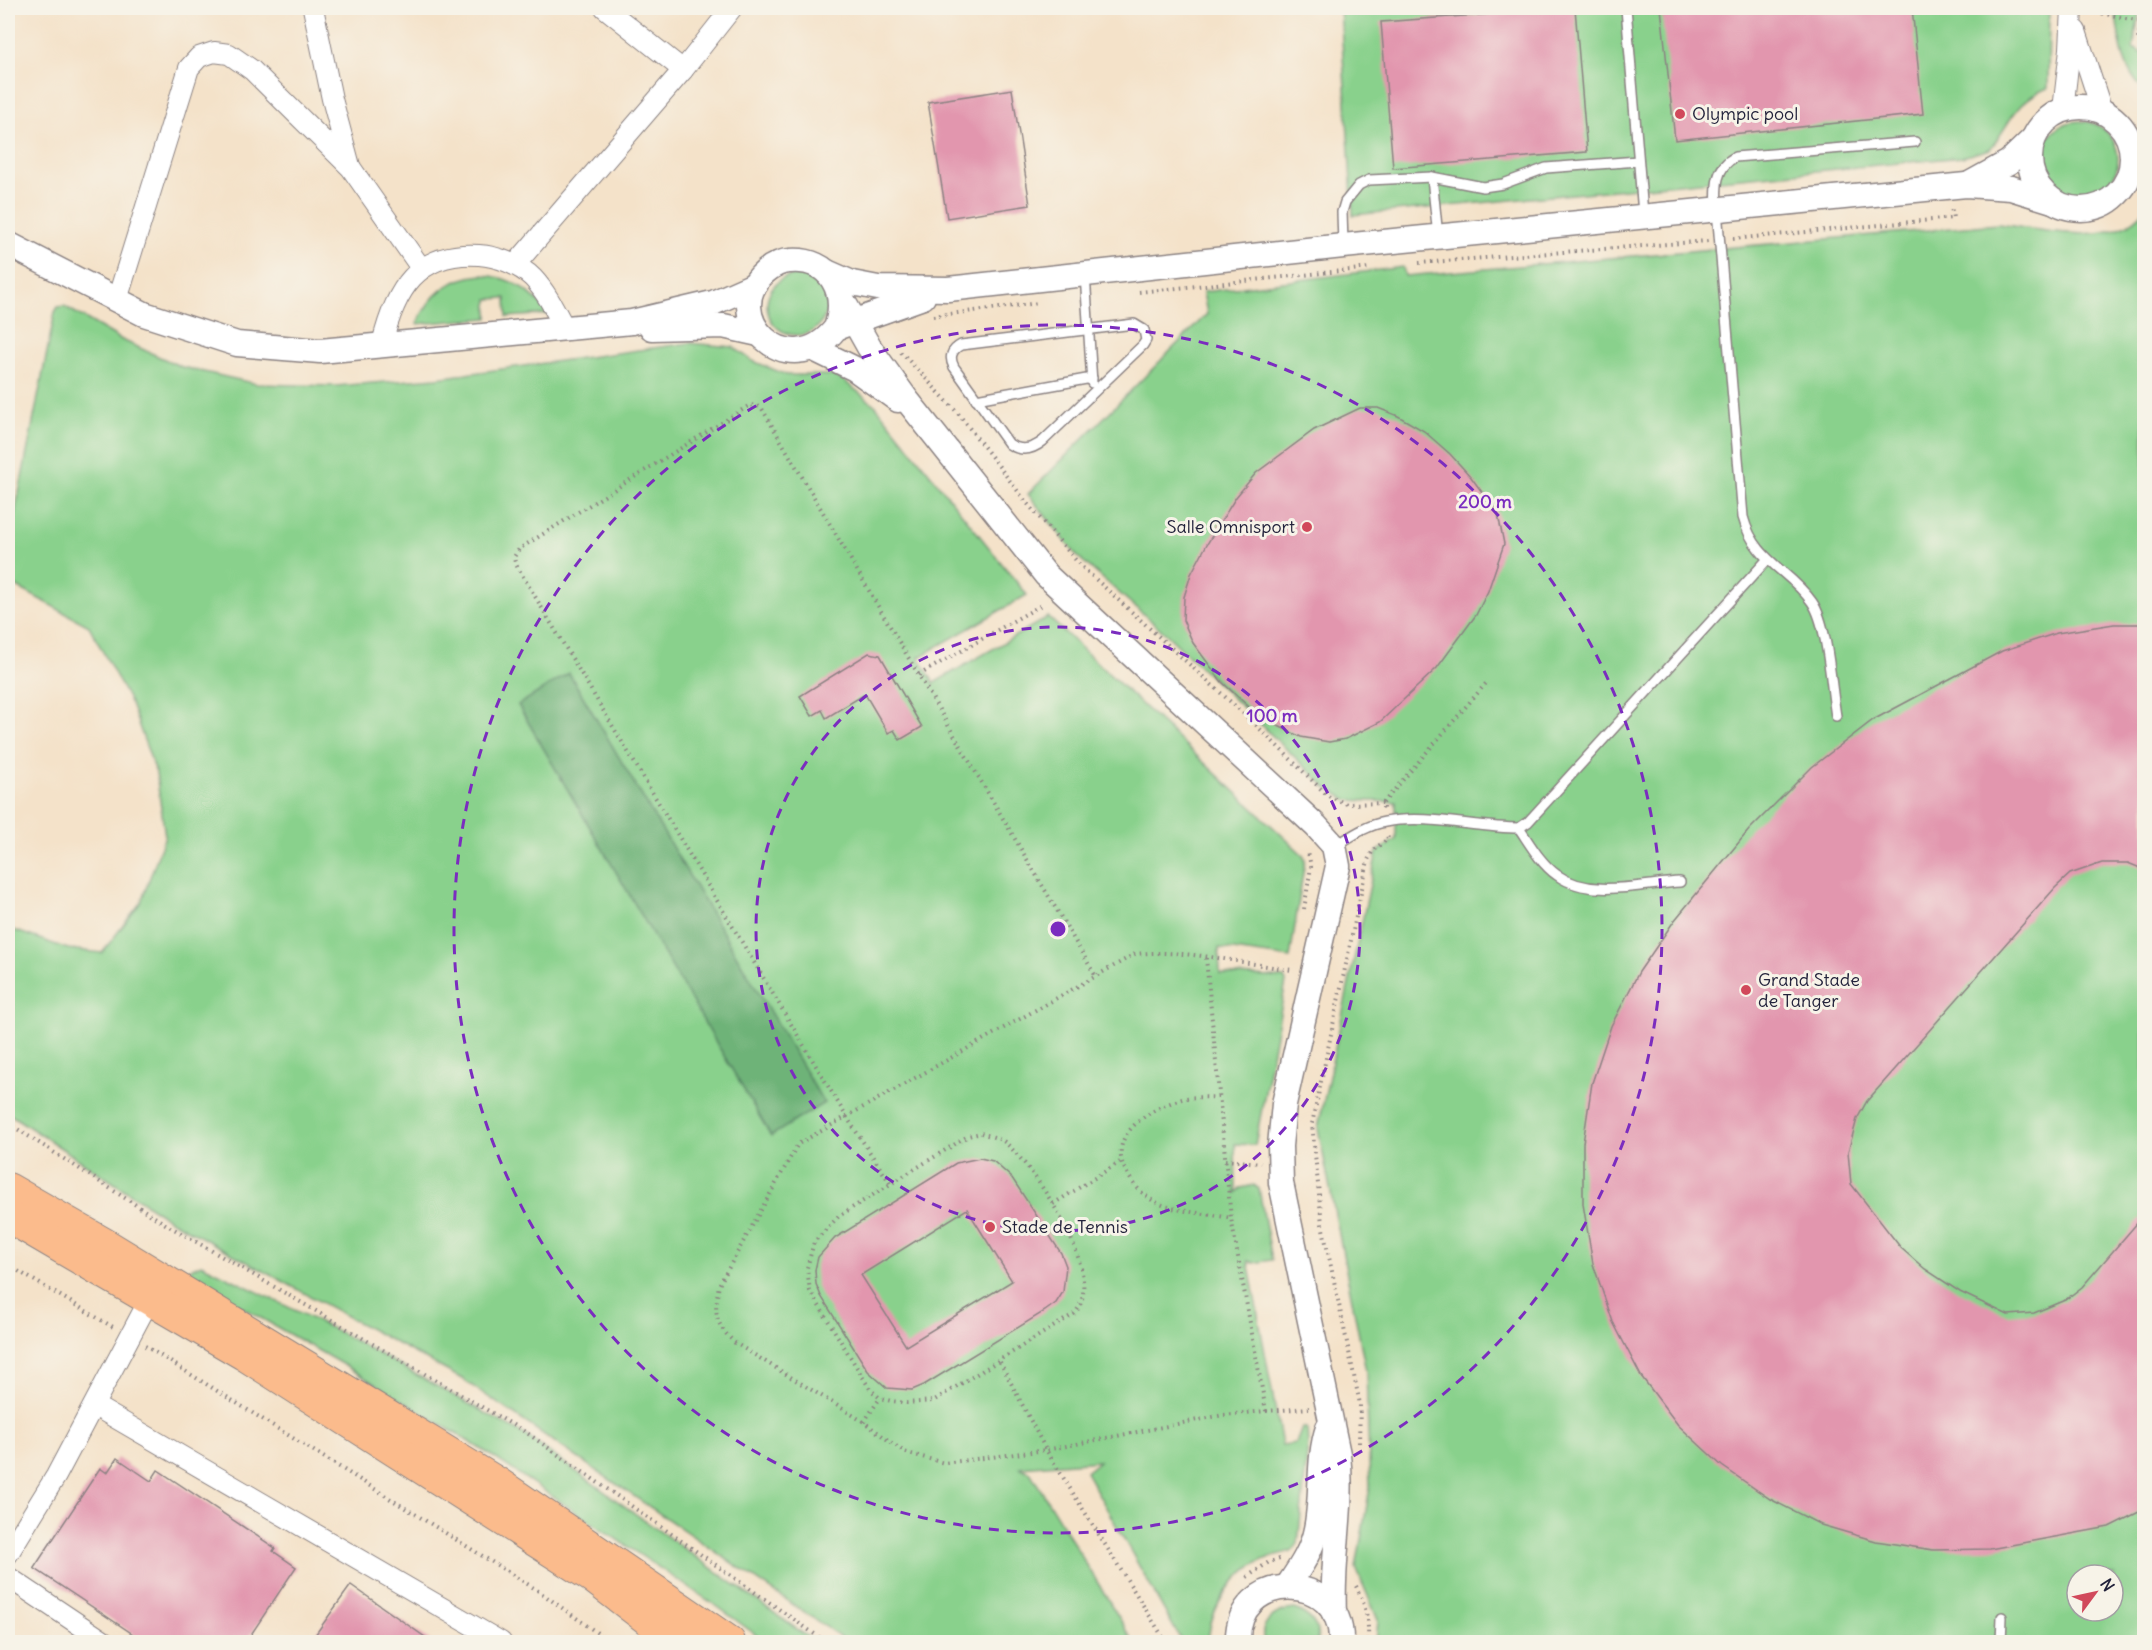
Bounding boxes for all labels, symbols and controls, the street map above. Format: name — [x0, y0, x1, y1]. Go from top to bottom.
place label: Olympic pool — [1692, 102, 1798, 125]
marker: Olympic pool — [1673, 107, 1687, 121]
text: 200 m — [1458, 490, 1512, 513]
place label: Salle Omnisport — [1167, 515, 1295, 538]
marker: Salle Omnisport — [1300, 520, 1314, 534]
text: 100 m — [1247, 704, 1298, 727]
centre of rings — [1048, 919, 1068, 939]
place label: Grand Stade de Tanger — [1758, 968, 1860, 1012]
marker: Grand Stade de Tanger — [1739, 983, 1753, 997]
place label: Stade de Tennis — [1002, 1215, 1128, 1238]
marker: Stade de Tennis — [983, 1220, 997, 1234]
north arrow — [2065, 1563, 2125, 1623]
text: N — [2096, 1575, 2119, 1595]

